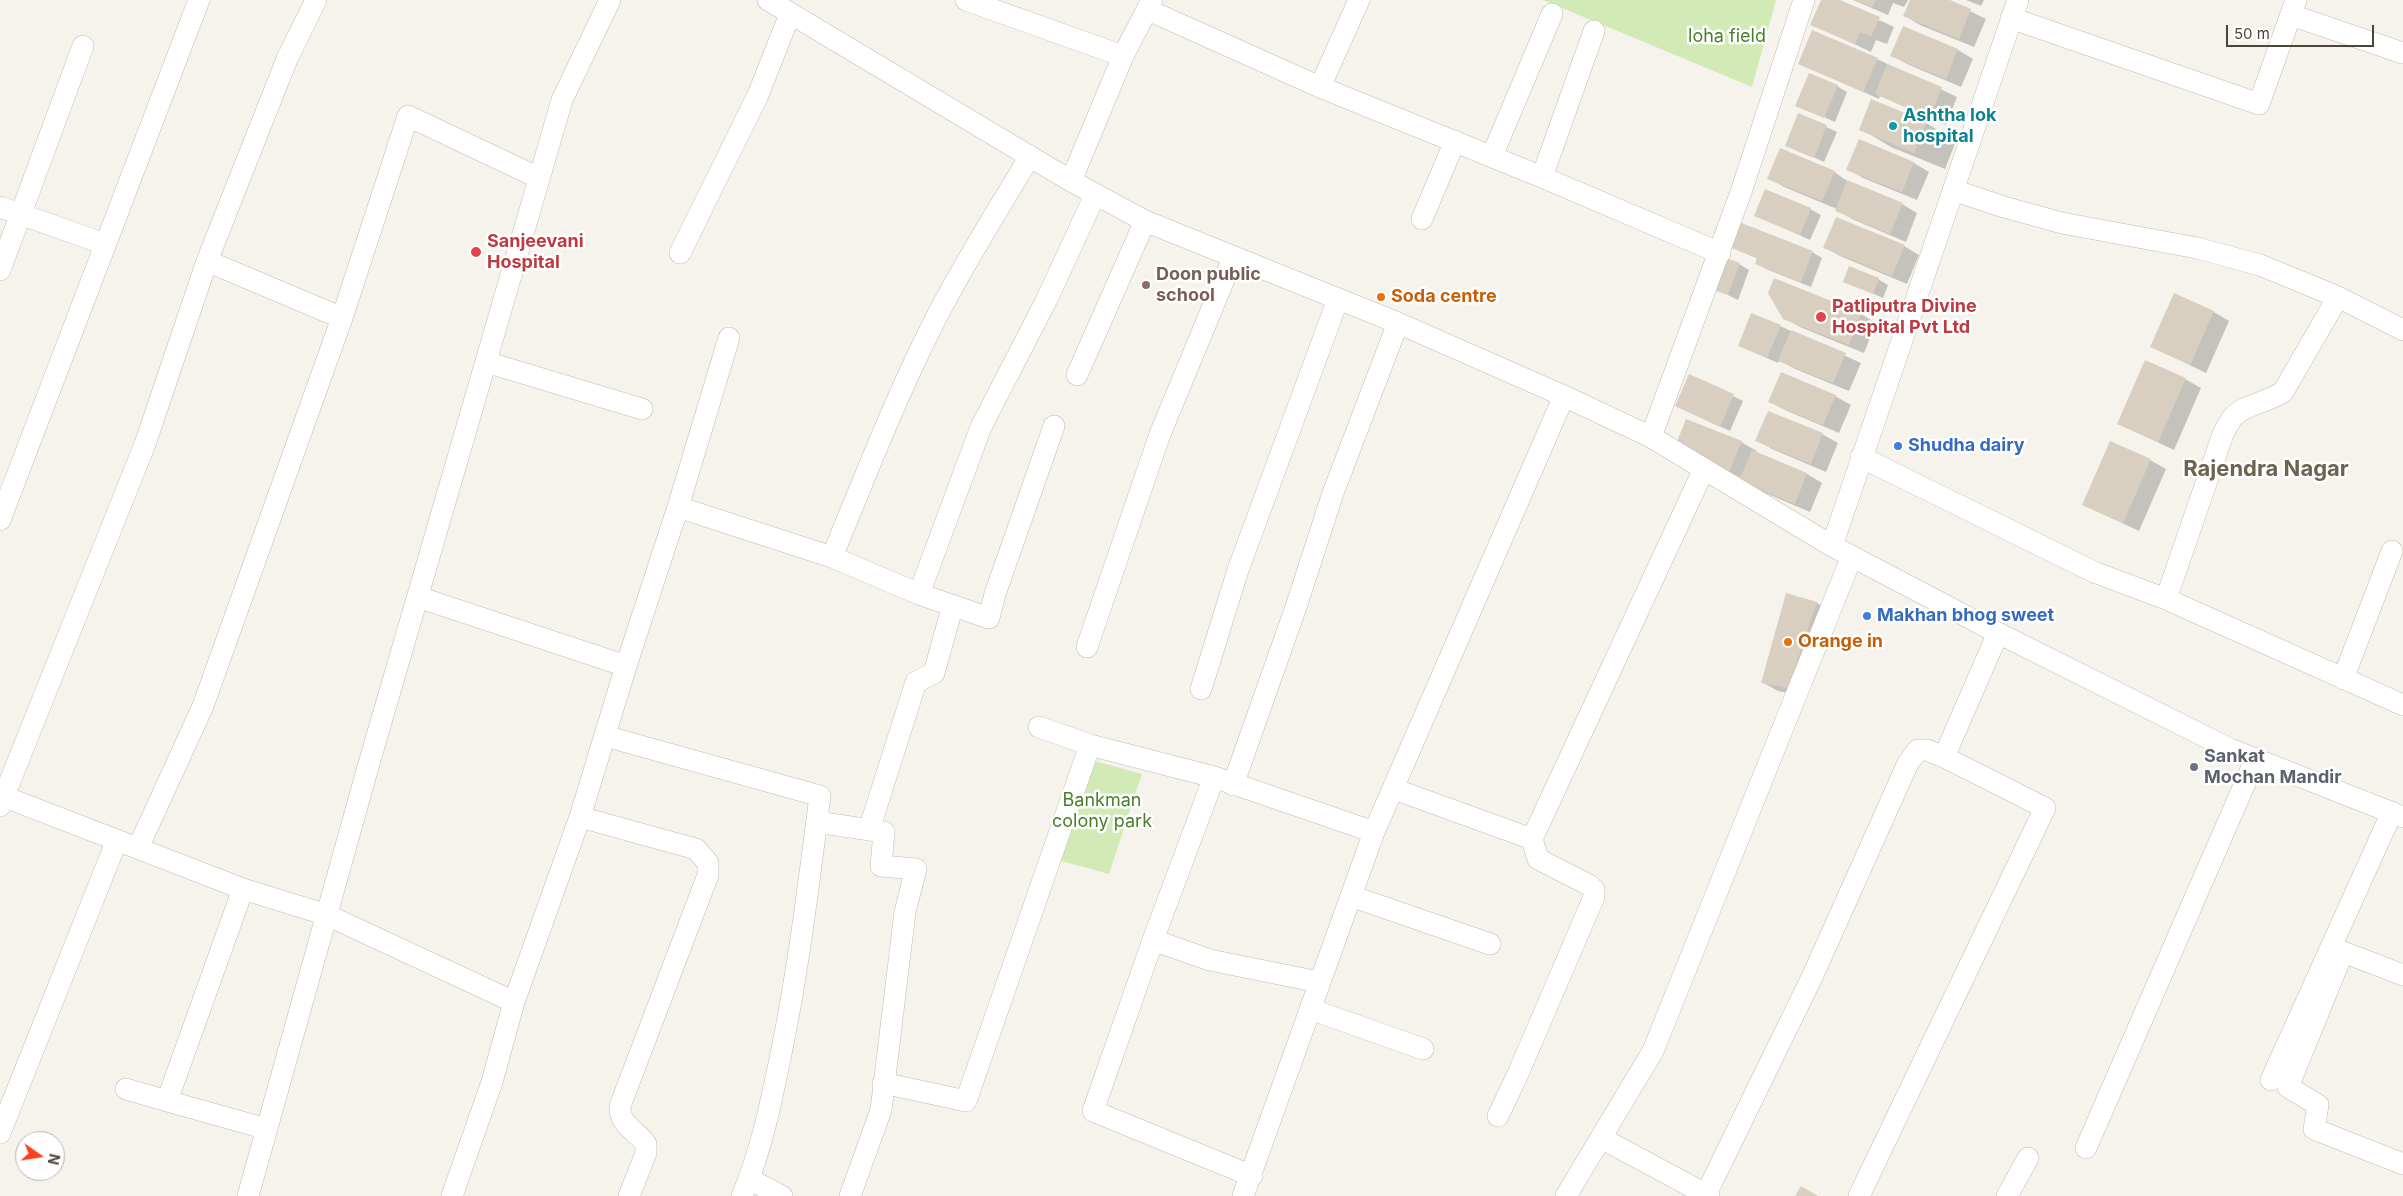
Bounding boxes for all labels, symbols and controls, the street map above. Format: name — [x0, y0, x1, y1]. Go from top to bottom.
scale bar — [2228, 15, 2376, 47]
text: 50 m — [2234, 24, 2270, 43]
park label: loha field — [1688, 26, 1766, 48]
place label: Ashtha lok hospital — [1903, 105, 1996, 148]
marker: Ashtha lok hospital — [1887, 120, 1899, 132]
place label: Sanjeevani Hospital — [487, 231, 584, 274]
marker: Sanjeevani Hospital — [469, 245, 483, 259]
place label: Doon public school — [1156, 264, 1261, 306]
marker: Doon public school — [1140, 279, 1152, 291]
place label: Soda centre — [1391, 286, 1497, 308]
marker: Soda centre — [1375, 291, 1387, 303]
place label: Patliputra Divine Hospital Pvt Ltd — [1832, 296, 1977, 338]
marker: Patliputra Divine Hospital Pvt Ltd — [1814, 310, 1828, 324]
place label: Shudha dairy — [1908, 435, 2025, 457]
marker: Shudha dairy — [1892, 440, 1904, 452]
district label: Rajendra Nagar — [2183, 456, 2349, 482]
place label: Makhan bhog sweet — [1877, 605, 2054, 627]
marker: Makhan bhog sweet — [1861, 610, 1873, 622]
place label: Orange in — [1798, 631, 1883, 653]
marker: Orange in — [1782, 636, 1794, 648]
place label: Sankat Mochan Mandir — [2204, 746, 2342, 789]
marker: Sankat Mochan Mandir — [2188, 761, 2200, 773]
park label: Bankman colony park — [1052, 790, 1152, 832]
north arrow — [15, 1131, 65, 1181]
text: N — [45, 1152, 64, 1166]

